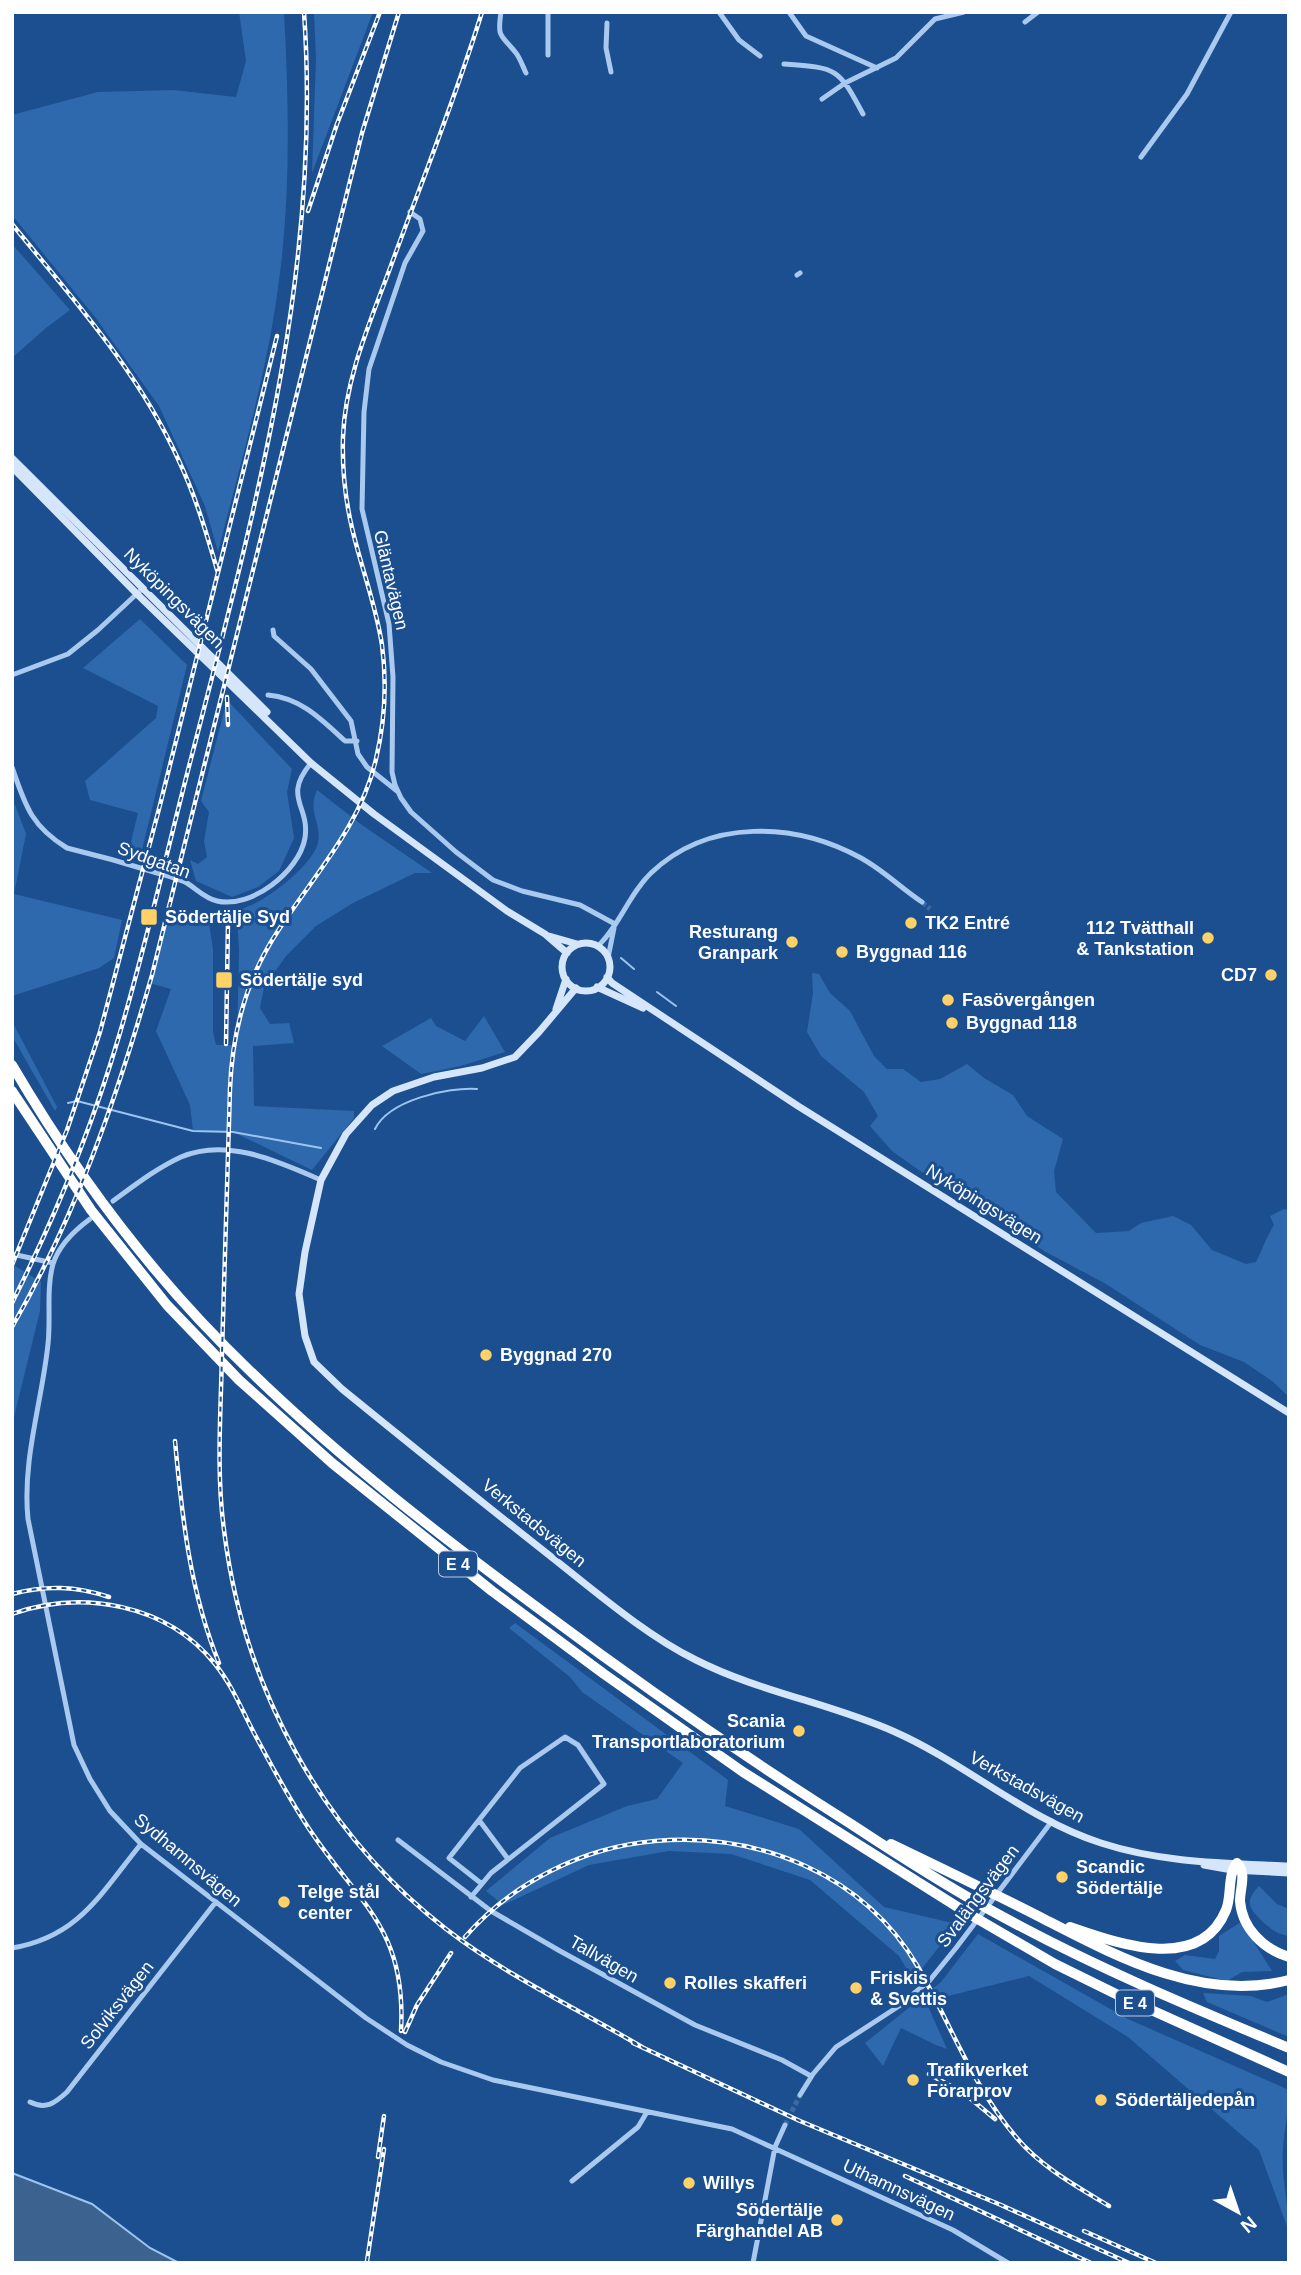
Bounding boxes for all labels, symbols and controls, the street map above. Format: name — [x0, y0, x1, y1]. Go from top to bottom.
street label: Gläntavägen — [370, 528, 412, 632]
street label: Nyköpingsvägen — [120, 544, 228, 652]
street label: Sydgatan — [115, 838, 193, 882]
marker: Södertälje Syd — [139, 907, 159, 927]
place label: Södertälje Syd — [165, 907, 290, 927]
place label: TK2 Entré — [925, 913, 1010, 933]
marker: TK2 Entré — [903, 915, 919, 931]
place label: 112 Tvätthall & Tankstation — [1076, 918, 1194, 959]
place label: Resturang Granpark — [689, 922, 779, 963]
marker: 112 Tvätthall & Tankstation — [1200, 930, 1216, 946]
marker: Resturang Granpark — [784, 934, 800, 950]
place label: Byggnad 116 — [856, 942, 967, 962]
marker: Byggnad 116 — [834, 944, 850, 960]
place label: CD7 — [1221, 965, 1257, 985]
marker: CD7 — [1263, 967, 1279, 983]
marker: Södertälje syd — [214, 970, 234, 990]
place label: Södertälje syd — [240, 970, 363, 990]
place label: Fasövergången — [962, 990, 1095, 1010]
marker: Fasövergången — [940, 992, 956, 1008]
place label: Byggnad 118 — [966, 1013, 1077, 1033]
marker: Byggnad 118 — [944, 1015, 960, 1031]
street label: Nyköpingsvägen — [922, 1160, 1046, 1248]
place label: Byggnad 270 — [500, 1345, 612, 1365]
marker: Byggnad 270 — [478, 1347, 494, 1363]
street label: Verkstadsvägen — [478, 1475, 590, 1571]
road number: E 4 — [439, 1552, 477, 1576]
place label: Scania Transportlaboratorium — [592, 1711, 786, 1752]
marker: Scania Transportlaboratorium — [791, 1723, 807, 1739]
street label: Verkstadsvägen — [966, 1747, 1088, 1827]
street label: Sydhamnsvägen — [130, 1809, 246, 1911]
street label: Svalängsvägen — [933, 1841, 1023, 1951]
place label: Scandic Södertälje — [1076, 1857, 1163, 1898]
marker: Scandic Södertälje — [1054, 1869, 1070, 1885]
place label: Telge stål center — [298, 1882, 380, 1923]
marker: Telge stål center — [276, 1894, 292, 1910]
street label: Tallvägen — [566, 1931, 642, 1987]
street label: Solviksvägen — [76, 1957, 158, 2053]
place label: Friskis & Svettis — [870, 1968, 947, 2009]
place label: Rolles skafferi — [684, 1973, 807, 1993]
marker: Rolles skafferi — [662, 1975, 678, 1991]
marker: Friskis & Svettis — [848, 1980, 864, 1996]
road number: E 4 — [1116, 1991, 1154, 2016]
place label: Trafikverket Förarprov — [927, 2060, 1028, 2101]
marker: Trafikverket Förarprov — [905, 2072, 921, 2088]
place label: Södertäljedepån — [1115, 2090, 1255, 2110]
marker: Södertäljedepån — [1093, 2092, 1109, 2108]
street label: Uthamnsvägen — [840, 2155, 958, 2225]
place label: Willys — [703, 2173, 755, 2193]
marker: Willys — [681, 2175, 697, 2191]
north arrow — [1203, 2177, 1273, 2247]
place label: Södertälje Färghandel AB — [696, 2200, 823, 2241]
marker: Södertälje Färghandel AB — [829, 2212, 845, 2228]
text: N — [1237, 2212, 1261, 2237]

